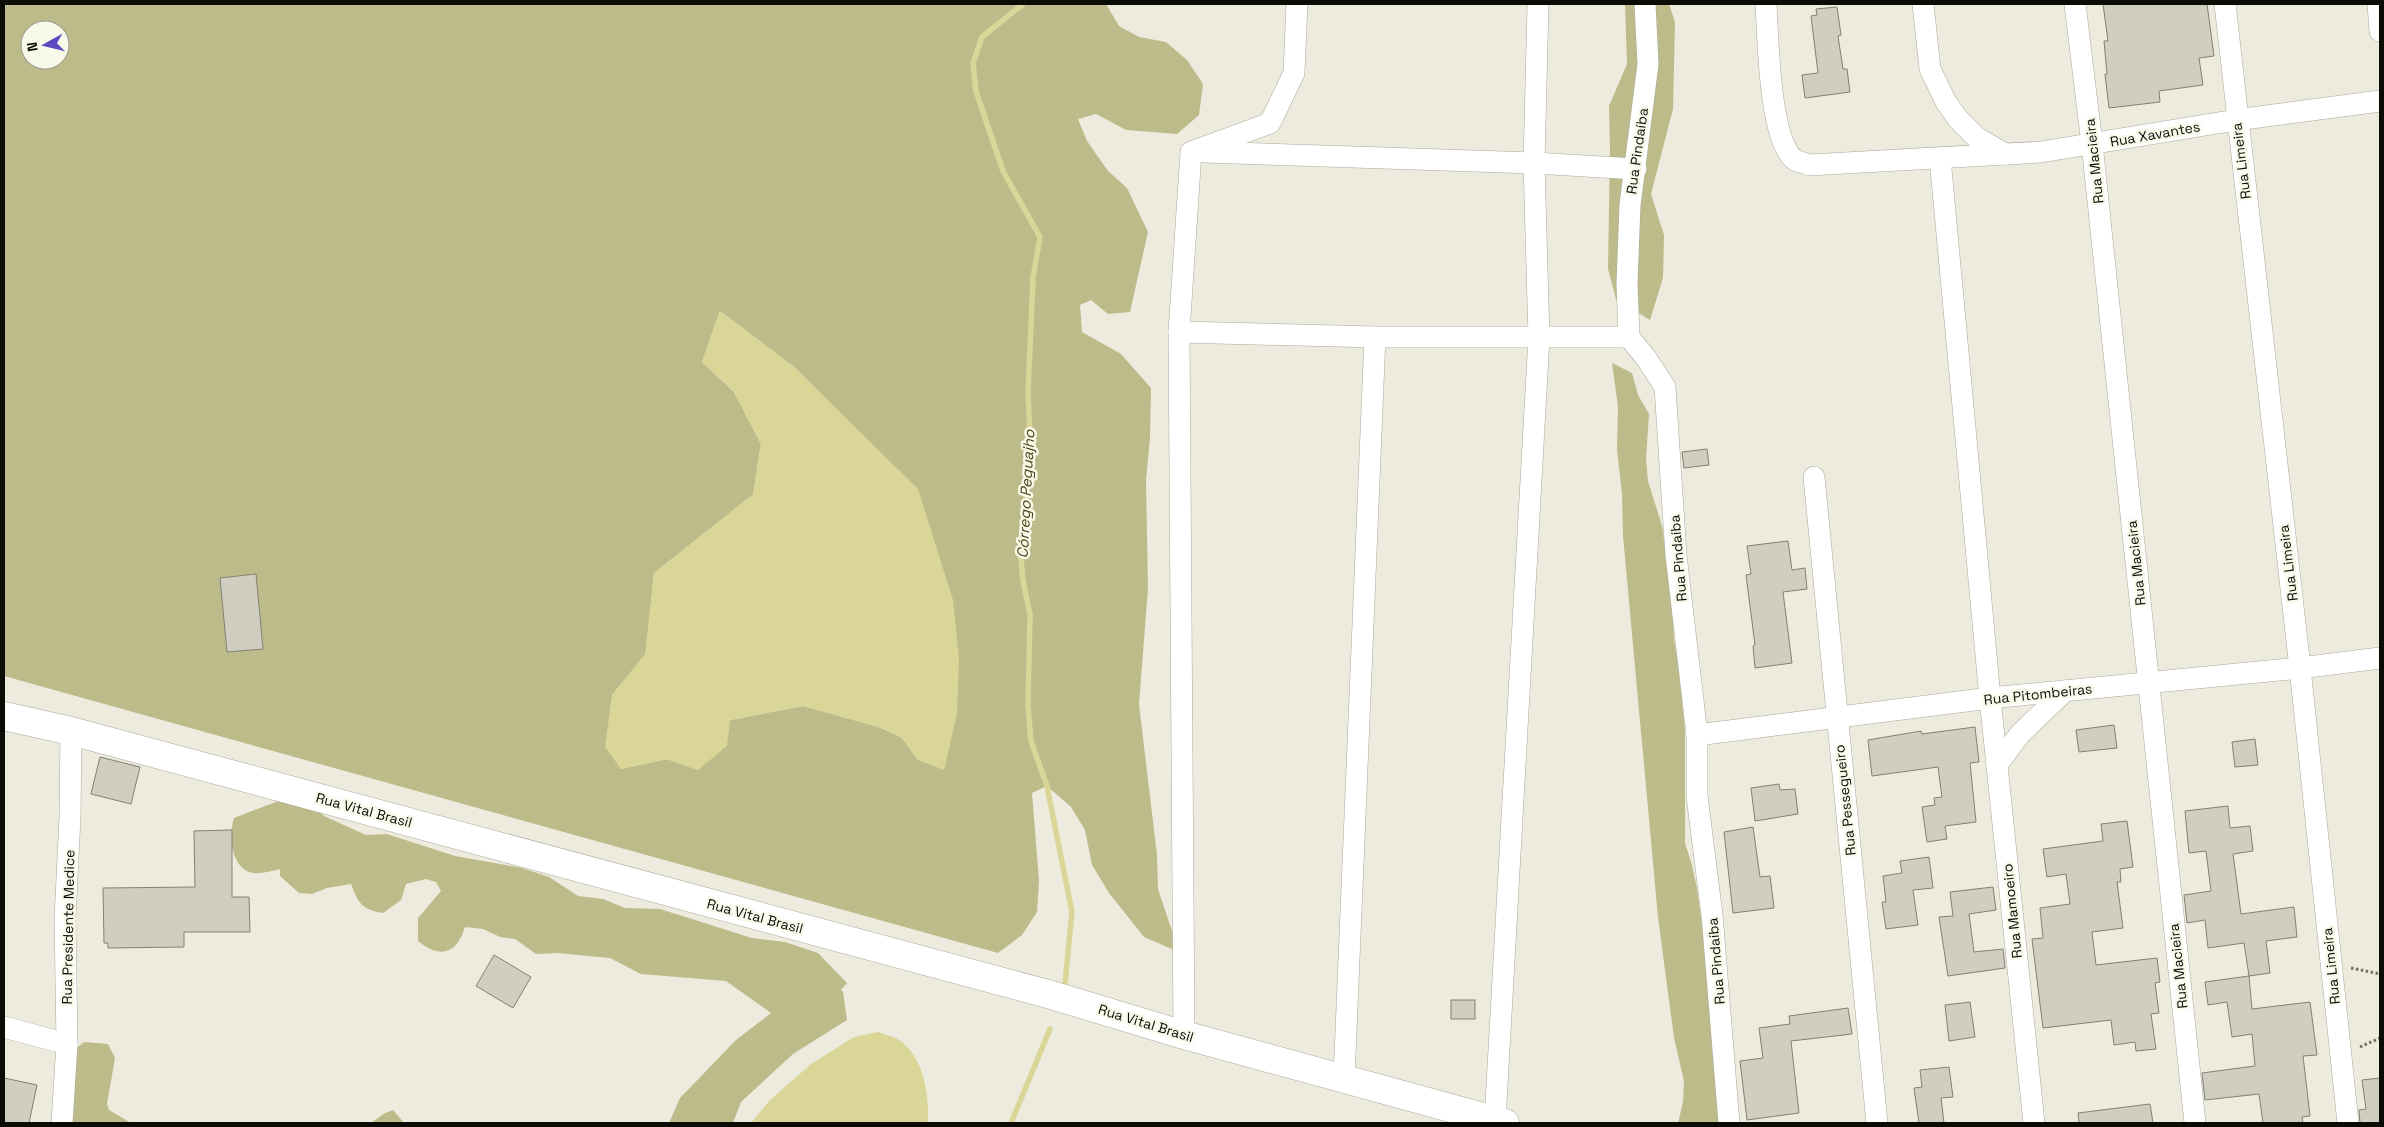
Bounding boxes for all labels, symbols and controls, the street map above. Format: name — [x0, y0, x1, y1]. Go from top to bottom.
north arrow — [20, 20, 70, 70]
text: N — [23, 41, 42, 53]
street label: Rua Pindaíba — [1622, 107, 1652, 195]
street label: Rua Macieira — [2081, 117, 2107, 205]
street label: Rua Xavantes — [2109, 117, 2201, 151]
street label: Rua Limeira — [2227, 122, 2255, 200]
water label: Córrego Peguajho — [1013, 428, 1038, 559]
street label: Rua Pindaíba — [1665, 514, 1691, 602]
street label: Rua Macieira — [2123, 519, 2149, 607]
street label: Rua Limeira — [2274, 524, 2302, 602]
street label: Rua Pitombeiras — [1983, 679, 2093, 709]
street label: Rua Pessegueiro — [1830, 744, 1860, 856]
street label: Rua Vital Brasil — [314, 788, 414, 832]
street label: Rua Presidente Medice — [58, 849, 78, 1005]
street label: Rua Mamoeiro — [1998, 863, 2026, 959]
street label: Rua Vital Brasil — [705, 894, 805, 938]
street label: Rua Pindaíba — [1703, 917, 1729, 1005]
street label: Rua Macieira — [2165, 922, 2191, 1010]
street label: Rua Limeira — [2318, 927, 2344, 1005]
street label: Rua Vital Brasil — [1096, 1000, 1196, 1046]

